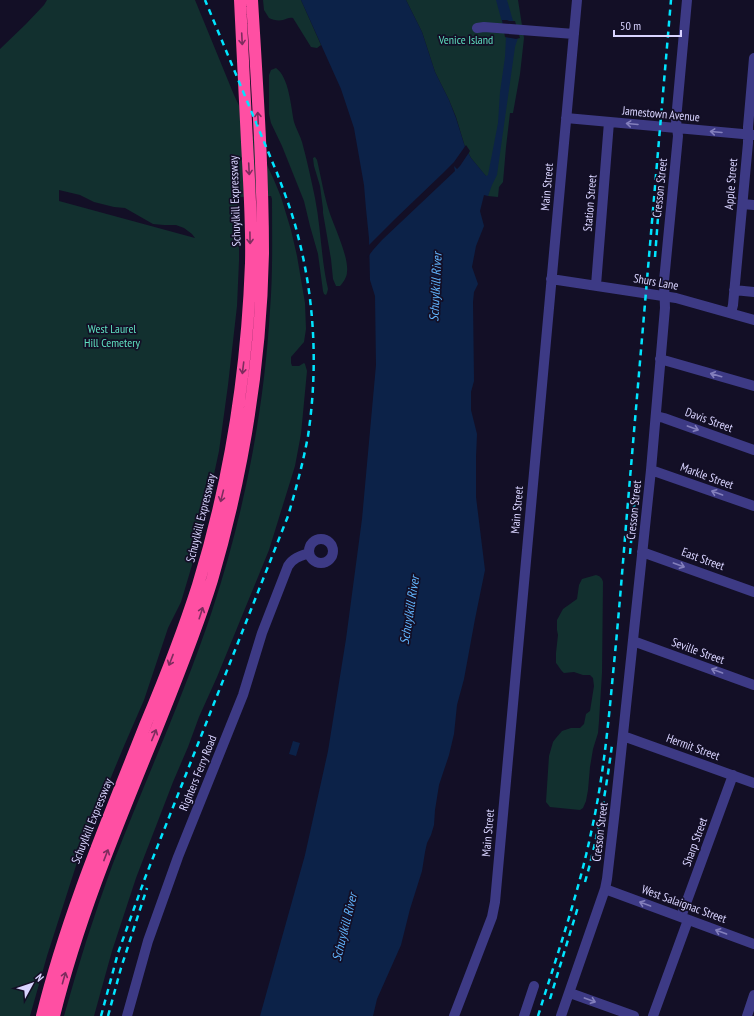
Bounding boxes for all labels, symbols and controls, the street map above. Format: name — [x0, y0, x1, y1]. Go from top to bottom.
scale bar — [614, 12, 681, 38]
text: 50 m — [620, 18, 641, 33]
one-way arrow — [238, 32, 245, 45]
park label: Venice Island — [438, 32, 493, 47]
street label: Jamestown Avenue — [621, 103, 700, 124]
one-way arrow — [255, 112, 262, 125]
one-way arrow — [626, 120, 639, 128]
one-way arrow — [710, 128, 723, 135]
street label: Schuylkill Expressway — [225, 155, 244, 247]
street label: Cresson Street — [649, 157, 670, 218]
street label: Apple Street — [721, 157, 740, 210]
one-way arrow — [245, 162, 252, 175]
street label: Main Street — [537, 162, 556, 211]
street label: Station Street — [580, 173, 600, 232]
one-way arrow — [247, 231, 254, 244]
water label: Schuylkill River — [425, 250, 446, 322]
street label: Shurs Lane — [632, 270, 680, 293]
park label: West Laurel Hill Cemetery — [84, 321, 140, 350]
one-way arrow — [240, 361, 247, 374]
one-way arrow — [710, 371, 723, 378]
street label: Davis Street — [683, 404, 736, 435]
one-way arrow — [686, 425, 699, 432]
street label: Markle Street — [679, 459, 736, 492]
street label: Schuylkill Expressway — [182, 472, 219, 564]
street label: Cresson Street — [623, 479, 644, 540]
street label: Main Street — [507, 485, 526, 534]
one-way arrow — [218, 489, 225, 502]
one-way arrow — [711, 489, 724, 496]
street label: East Street — [680, 544, 727, 573]
one-way arrow — [673, 561, 685, 569]
water label: Schuylkill River — [396, 572, 424, 646]
one-way arrow — [198, 607, 205, 620]
street label: Seville Street — [670, 634, 727, 667]
one-way arrow — [167, 654, 175, 666]
one-way arrow — [712, 667, 724, 675]
one-way arrow — [151, 729, 159, 741]
street label: Hermit Street — [664, 730, 723, 763]
street label: Righters Ferry Road — [175, 733, 220, 813]
street label: Schuylkill Expressway — [68, 776, 116, 866]
street label: Cresson Street — [588, 801, 611, 862]
street label: Main Street — [478, 808, 497, 857]
street label: Sharp Street — [679, 815, 711, 868]
one-way arrow — [103, 850, 111, 862]
street label: West Salaignac Street — [640, 881, 729, 926]
water label: Schuylkill River — [328, 889, 362, 963]
one-way arrow — [639, 899, 651, 907]
one-way arrow — [716, 927, 728, 935]
north arrow — [12, 964, 52, 1004]
text: N — [32, 971, 47, 984]
one-way arrow — [61, 972, 68, 985]
one-way arrow — [584, 997, 596, 1005]

